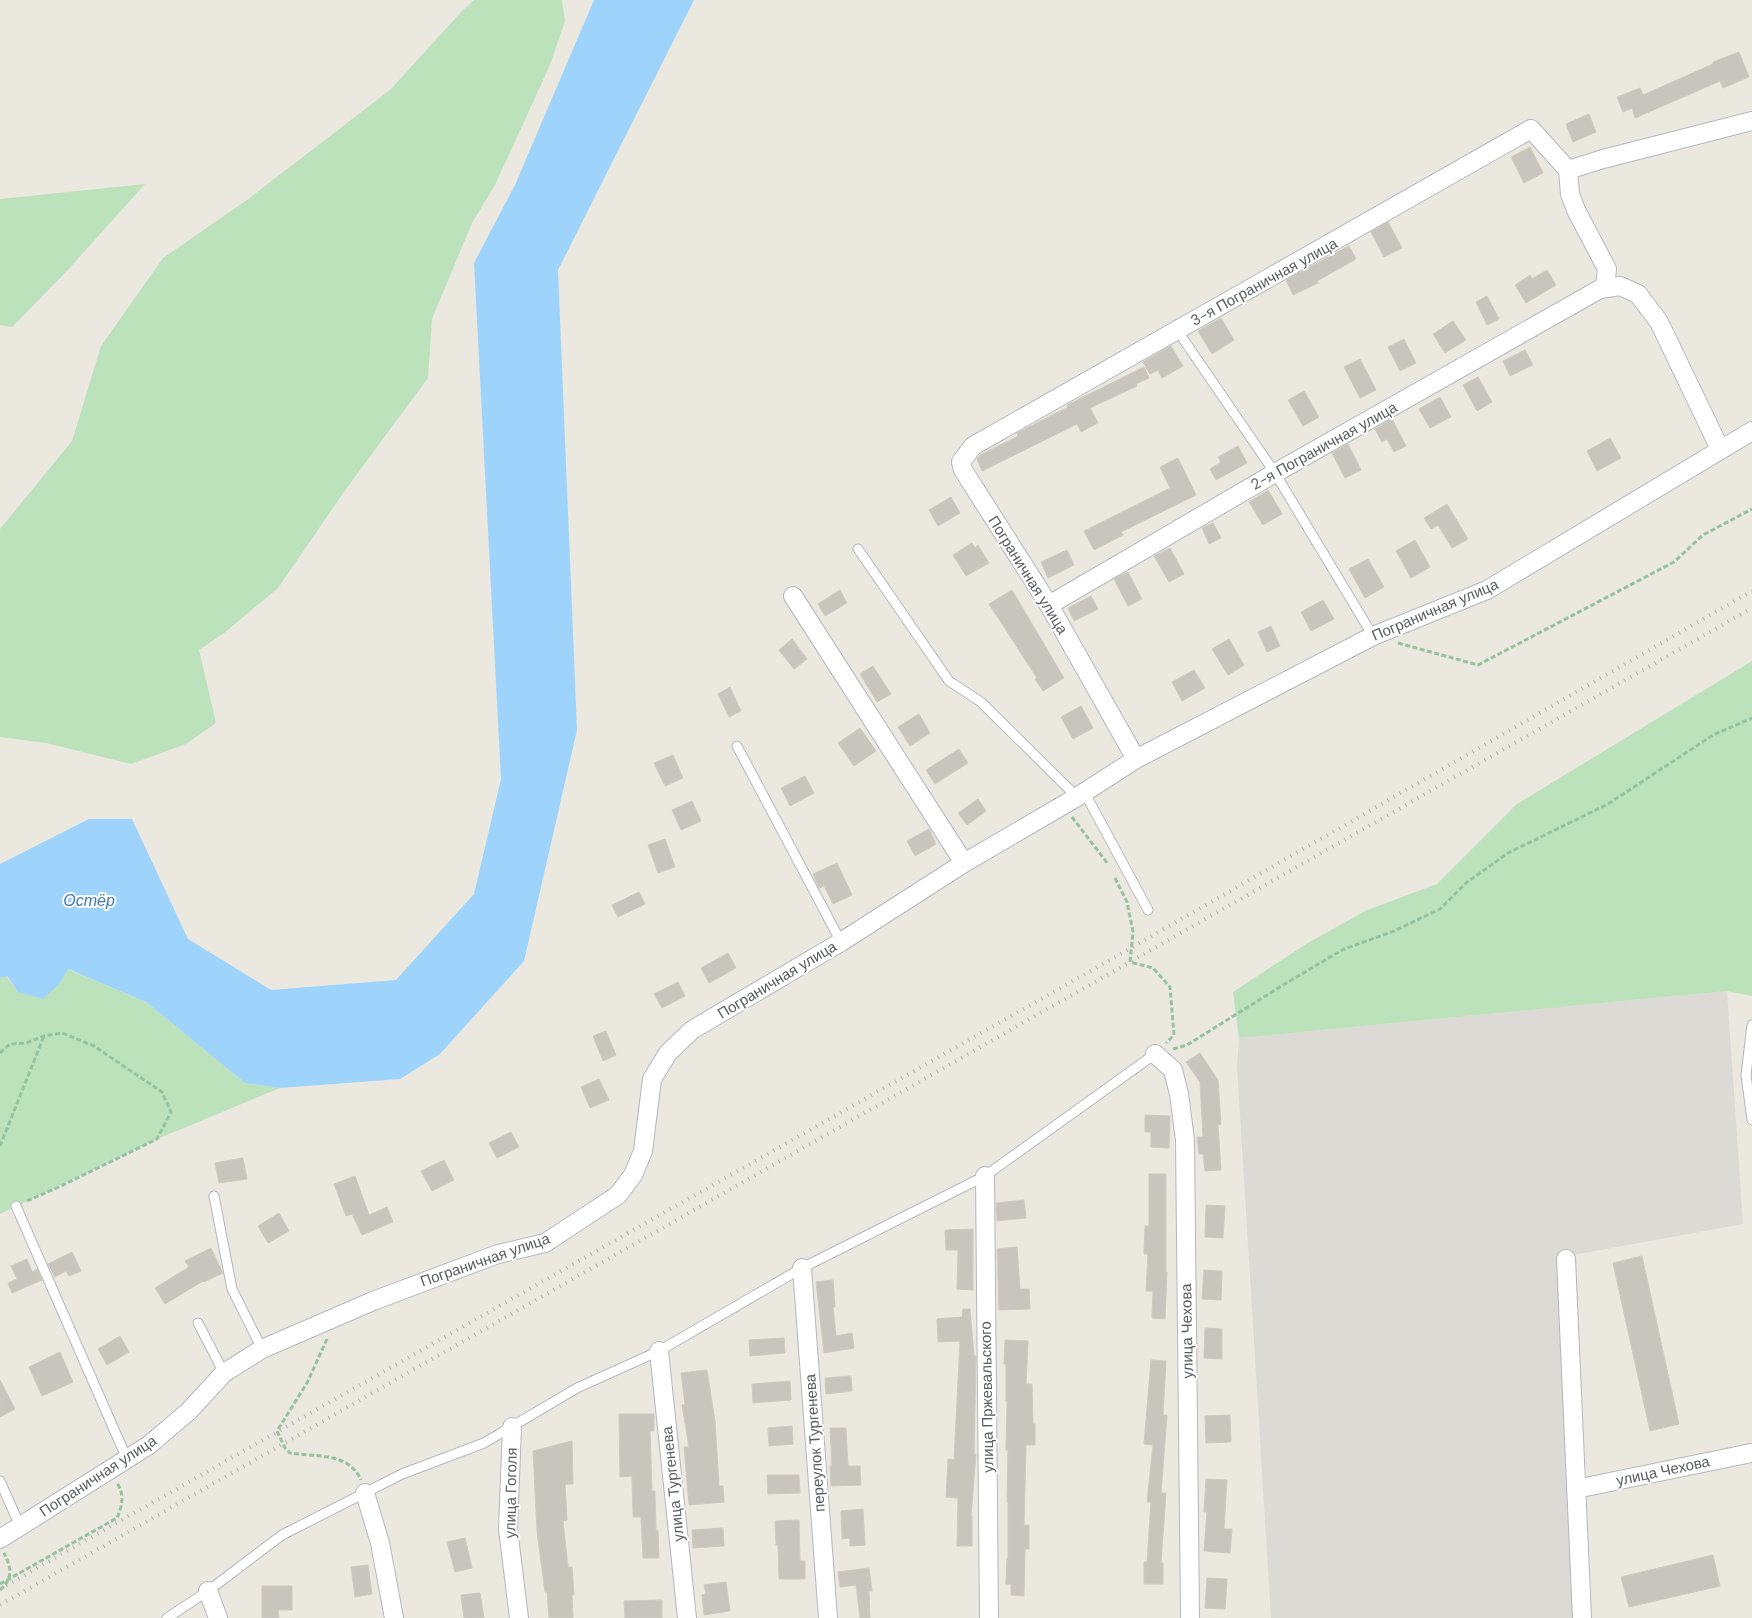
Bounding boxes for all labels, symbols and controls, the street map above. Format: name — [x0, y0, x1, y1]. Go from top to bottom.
street label: 3-я Пограничная улица — [1187, 233, 1342, 331]
street label: 2-я Пограничная улица — [1247, 397, 1401, 495]
street label: Пограничная улица — [984, 512, 1073, 638]
street label: Пограничная улица — [1369, 574, 1502, 646]
water label: Остёр — [63, 890, 115, 911]
street label: Пограничная улица — [714, 936, 841, 1024]
street label: Пограничная улица — [418, 1228, 553, 1292]
street label: улица Чехова — [1176, 1283, 1198, 1379]
street label: улица Пржевальского — [976, 1321, 998, 1473]
street label: переулок Тургенева — [800, 1373, 830, 1513]
street label: улица Тургенева — [657, 1425, 689, 1542]
street label: Пограничная улица — [36, 1430, 161, 1521]
street label: улица Гоголя — [500, 1447, 522, 1539]
street label: улица Чехова — [1614, 1451, 1712, 1491]

